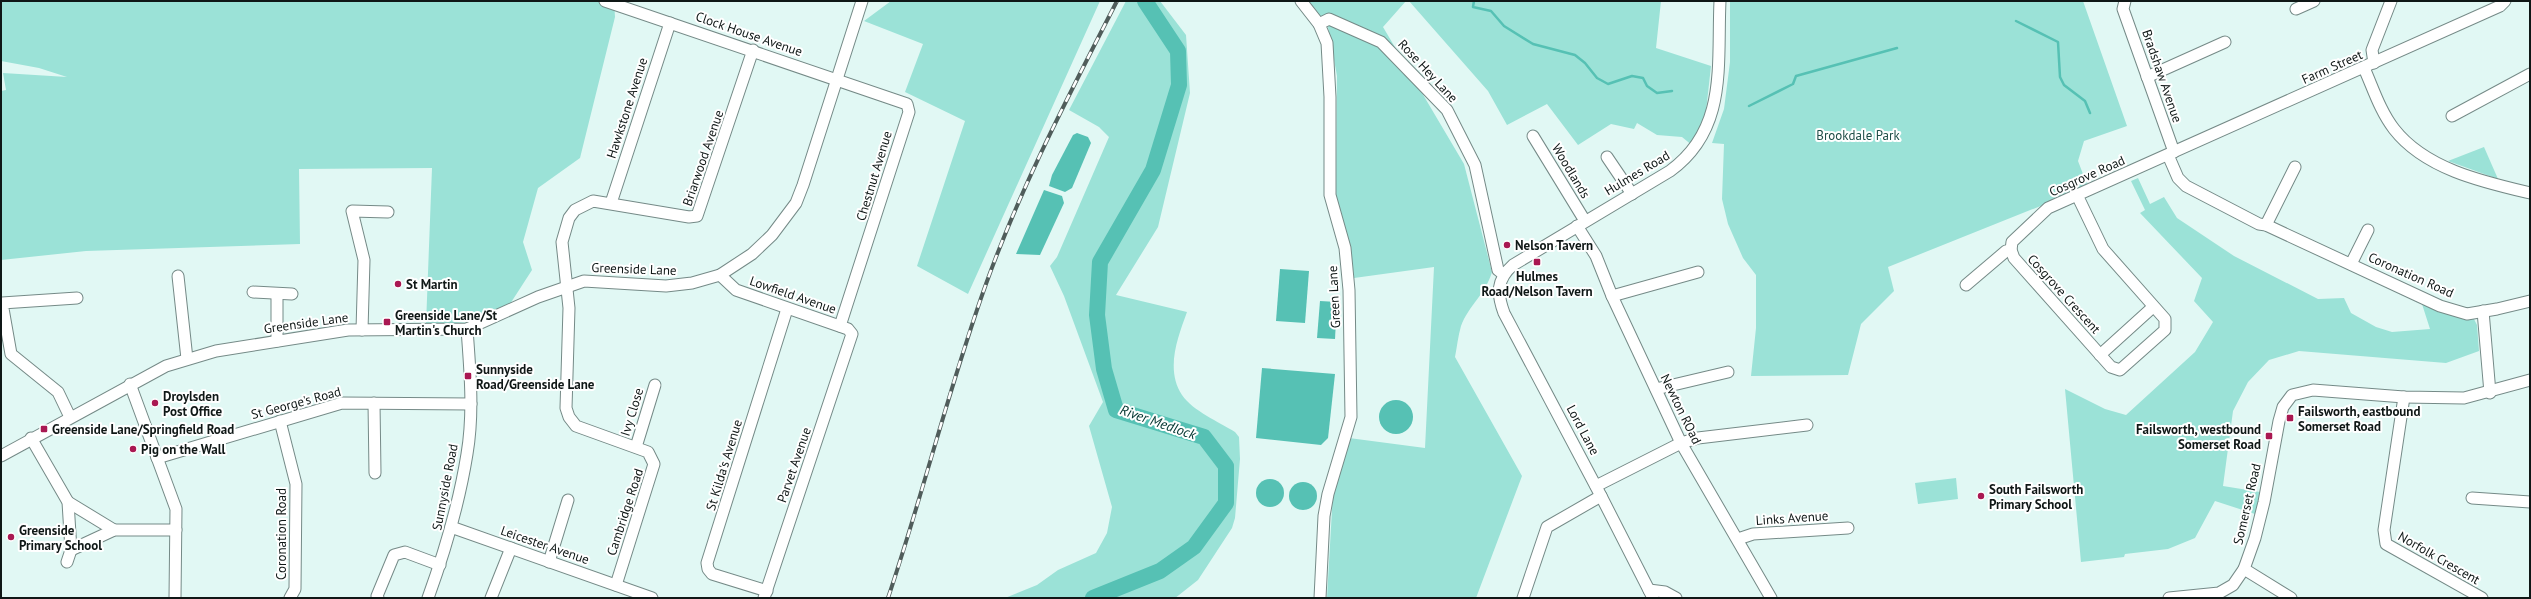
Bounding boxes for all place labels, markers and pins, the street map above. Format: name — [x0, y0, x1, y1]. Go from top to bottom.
place label: Nelson Tavern — [1515, 237, 1593, 254]
marker: Nelson Tavern — [1502, 240, 1512, 250]
marker: Hulmes Road/Nelson Tavern — [1532, 257, 1542, 267]
place label: Hulmes Road/Nelson Tavern — [1481, 268, 1593, 300]
place label: St Martin — [406, 276, 458, 293]
marker: St Martin — [393, 279, 403, 289]
place label: Greenside Lane/St Martin's Church — [395, 307, 498, 339]
marker: Greenside Lane/St Martin's Church — [382, 317, 392, 327]
place label: Sunnyside Road/Greenside Lane — [476, 361, 595, 393]
marker: Sunnyside Road/Greenside Lane — [463, 371, 473, 381]
place label: Droylsden Post Office — [163, 388, 223, 420]
marker: Droylsden Post Office — [150, 398, 160, 408]
place label: Failsworth, eastbound Somerset Road — [2298, 403, 2420, 435]
marker: Failsworth, eastbound Somerset Road — [2285, 413, 2295, 423]
place label: Greenside Lane/Springfield Road — [52, 421, 234, 438]
place label: Failsworth, westbound Somerset Road — [2136, 421, 2261, 453]
marker: Greenside Lane/Springfield Road — [39, 424, 49, 434]
marker: Failsworth, westbound Somerset Road — [2264, 431, 2274, 441]
place label: Pig on the Wall — [141, 441, 226, 458]
marker: Pig on the Wall — [128, 444, 138, 454]
place label: South Failsworth Primary School — [1989, 481, 2083, 513]
marker: South Failsworth Primary School — [1976, 491, 1986, 501]
place label: Greenside Primary School — [19, 522, 102, 554]
marker: Greenside Primary School — [6, 532, 16, 542]

